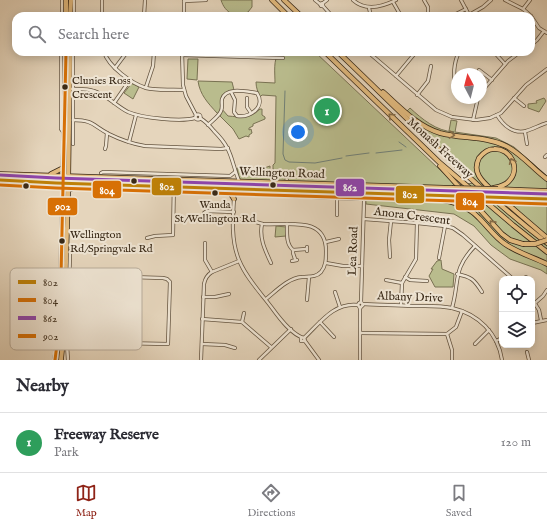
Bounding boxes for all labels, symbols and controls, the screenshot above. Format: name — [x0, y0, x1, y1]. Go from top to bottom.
search box — [12, 12, 535, 56]
icon: search — [26, 23, 48, 45]
text: Search here — [58, 25, 129, 44]
north arrow — [451, 68, 487, 104]
place label: Clunies Ross Crescent — [72, 74, 131, 102]
marker: Clunies Ross Crescent — [60, 82, 70, 92]
pin: 1 — [314, 96, 340, 126]
one-way arrow — [388, 113, 396, 121]
street label: Monash Freeway — [404, 114, 476, 182]
your location — [288, 122, 308, 142]
one-way arrow — [449, 130, 456, 139]
one-way arrow — [509, 157, 517, 165]
street label: Wellington Road — [239, 164, 326, 182]
unlabelled marker — [129, 176, 139, 186]
line badge: 802 — [151, 177, 182, 196]
line badge: 862 — [335, 178, 365, 197]
line badge: 804 — [92, 180, 122, 199]
text: 802 — [160, 180, 175, 194]
unlabelled marker — [268, 180, 278, 190]
unlabelled marker — [21, 181, 31, 191]
text: 862 — [343, 181, 358, 195]
text: 804 — [99, 184, 115, 198]
line badge: 802 — [395, 185, 425, 204]
marker: Wanda St/Wellington Rd — [210, 188, 220, 198]
text: 802 — [403, 188, 418, 202]
line badge: 804 — [455, 192, 485, 211]
text: 804 — [462, 195, 478, 209]
line badge: 902 — [47, 197, 78, 216]
place label: Wanda St/Wellington Rd — [174, 198, 256, 226]
text: 902 — [54, 200, 72, 214]
street label: Anora Crescent — [372, 204, 451, 228]
one-way arrow — [489, 220, 496, 228]
street label: Lea Road — [345, 226, 361, 276]
place label: Wellington Rd/Springvale Rd — [70, 228, 153, 256]
marker: Wellington Rd/Springvale Rd — [57, 236, 67, 246]
legend — [10, 268, 142, 350]
text: 802 — [43, 276, 58, 290]
map controls — [499, 276, 535, 348]
button: locate — [499, 276, 535, 312]
street label: Albany Drive — [376, 288, 444, 306]
text: 804 — [43, 294, 59, 308]
text: 862 — [43, 312, 57, 326]
button: layers — [499, 312, 535, 348]
text: 902 — [42, 330, 58, 344]
text: Nearby — [16, 376, 69, 397]
text: Freeway Reserve — [54, 425, 159, 444]
text: 1 — [27, 434, 31, 451]
text: 120 m — [501, 434, 531, 451]
text: Park — [54, 444, 79, 461]
tab: Map — [75, 482, 97, 520]
tab: Directions — [248, 482, 295, 520]
tab: Saved — [446, 482, 472, 520]

